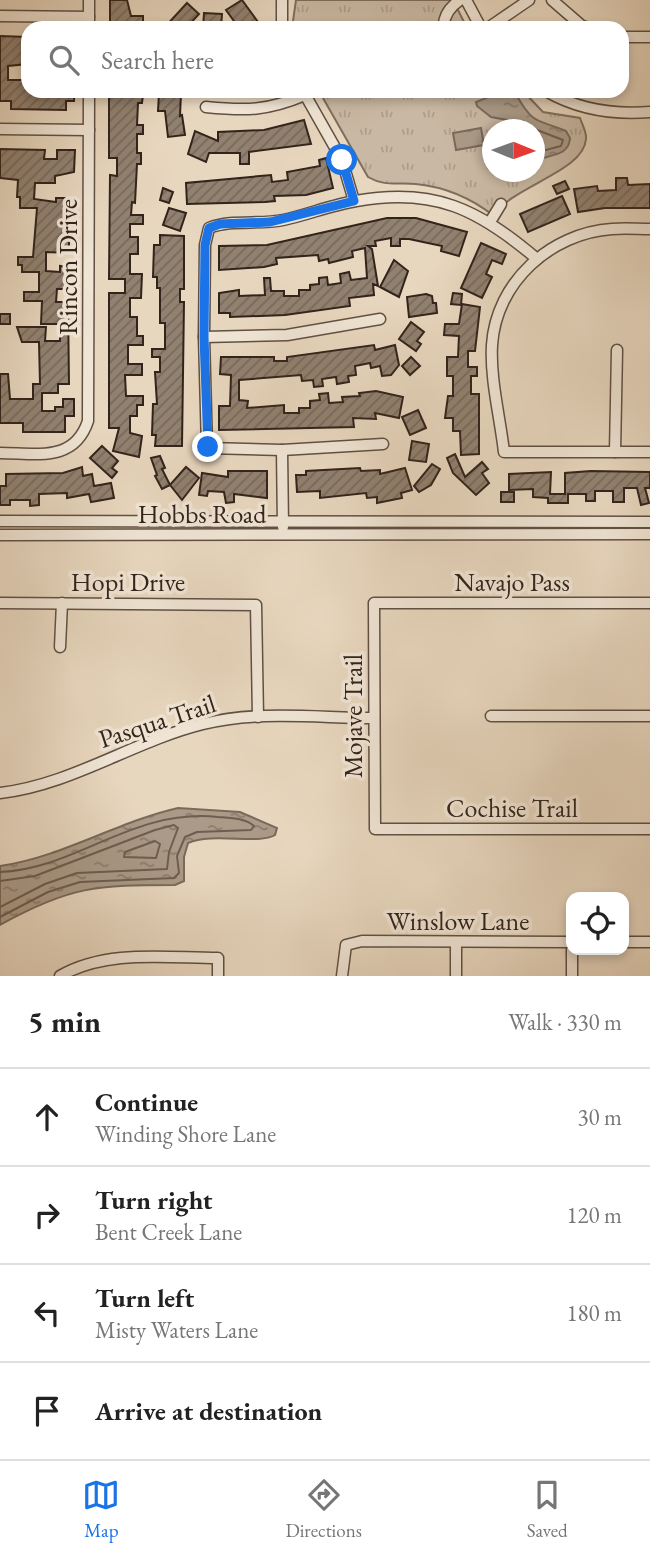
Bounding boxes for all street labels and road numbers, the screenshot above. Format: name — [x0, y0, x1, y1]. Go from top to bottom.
street label: Rincon Drive — [51, 199, 85, 335]
street label: Hobbs Road — [138, 497, 267, 531]
street label: Hopi Drive — [71, 565, 185, 599]
street label: Navajo Pass — [454, 565, 570, 599]
street label: Mojave Trail — [336, 654, 370, 778]
street label: Pasqua Trail — [94, 686, 220, 756]
street label: Cochise Trail — [446, 791, 578, 825]
street label: Winslow Lane — [387, 904, 529, 938]

